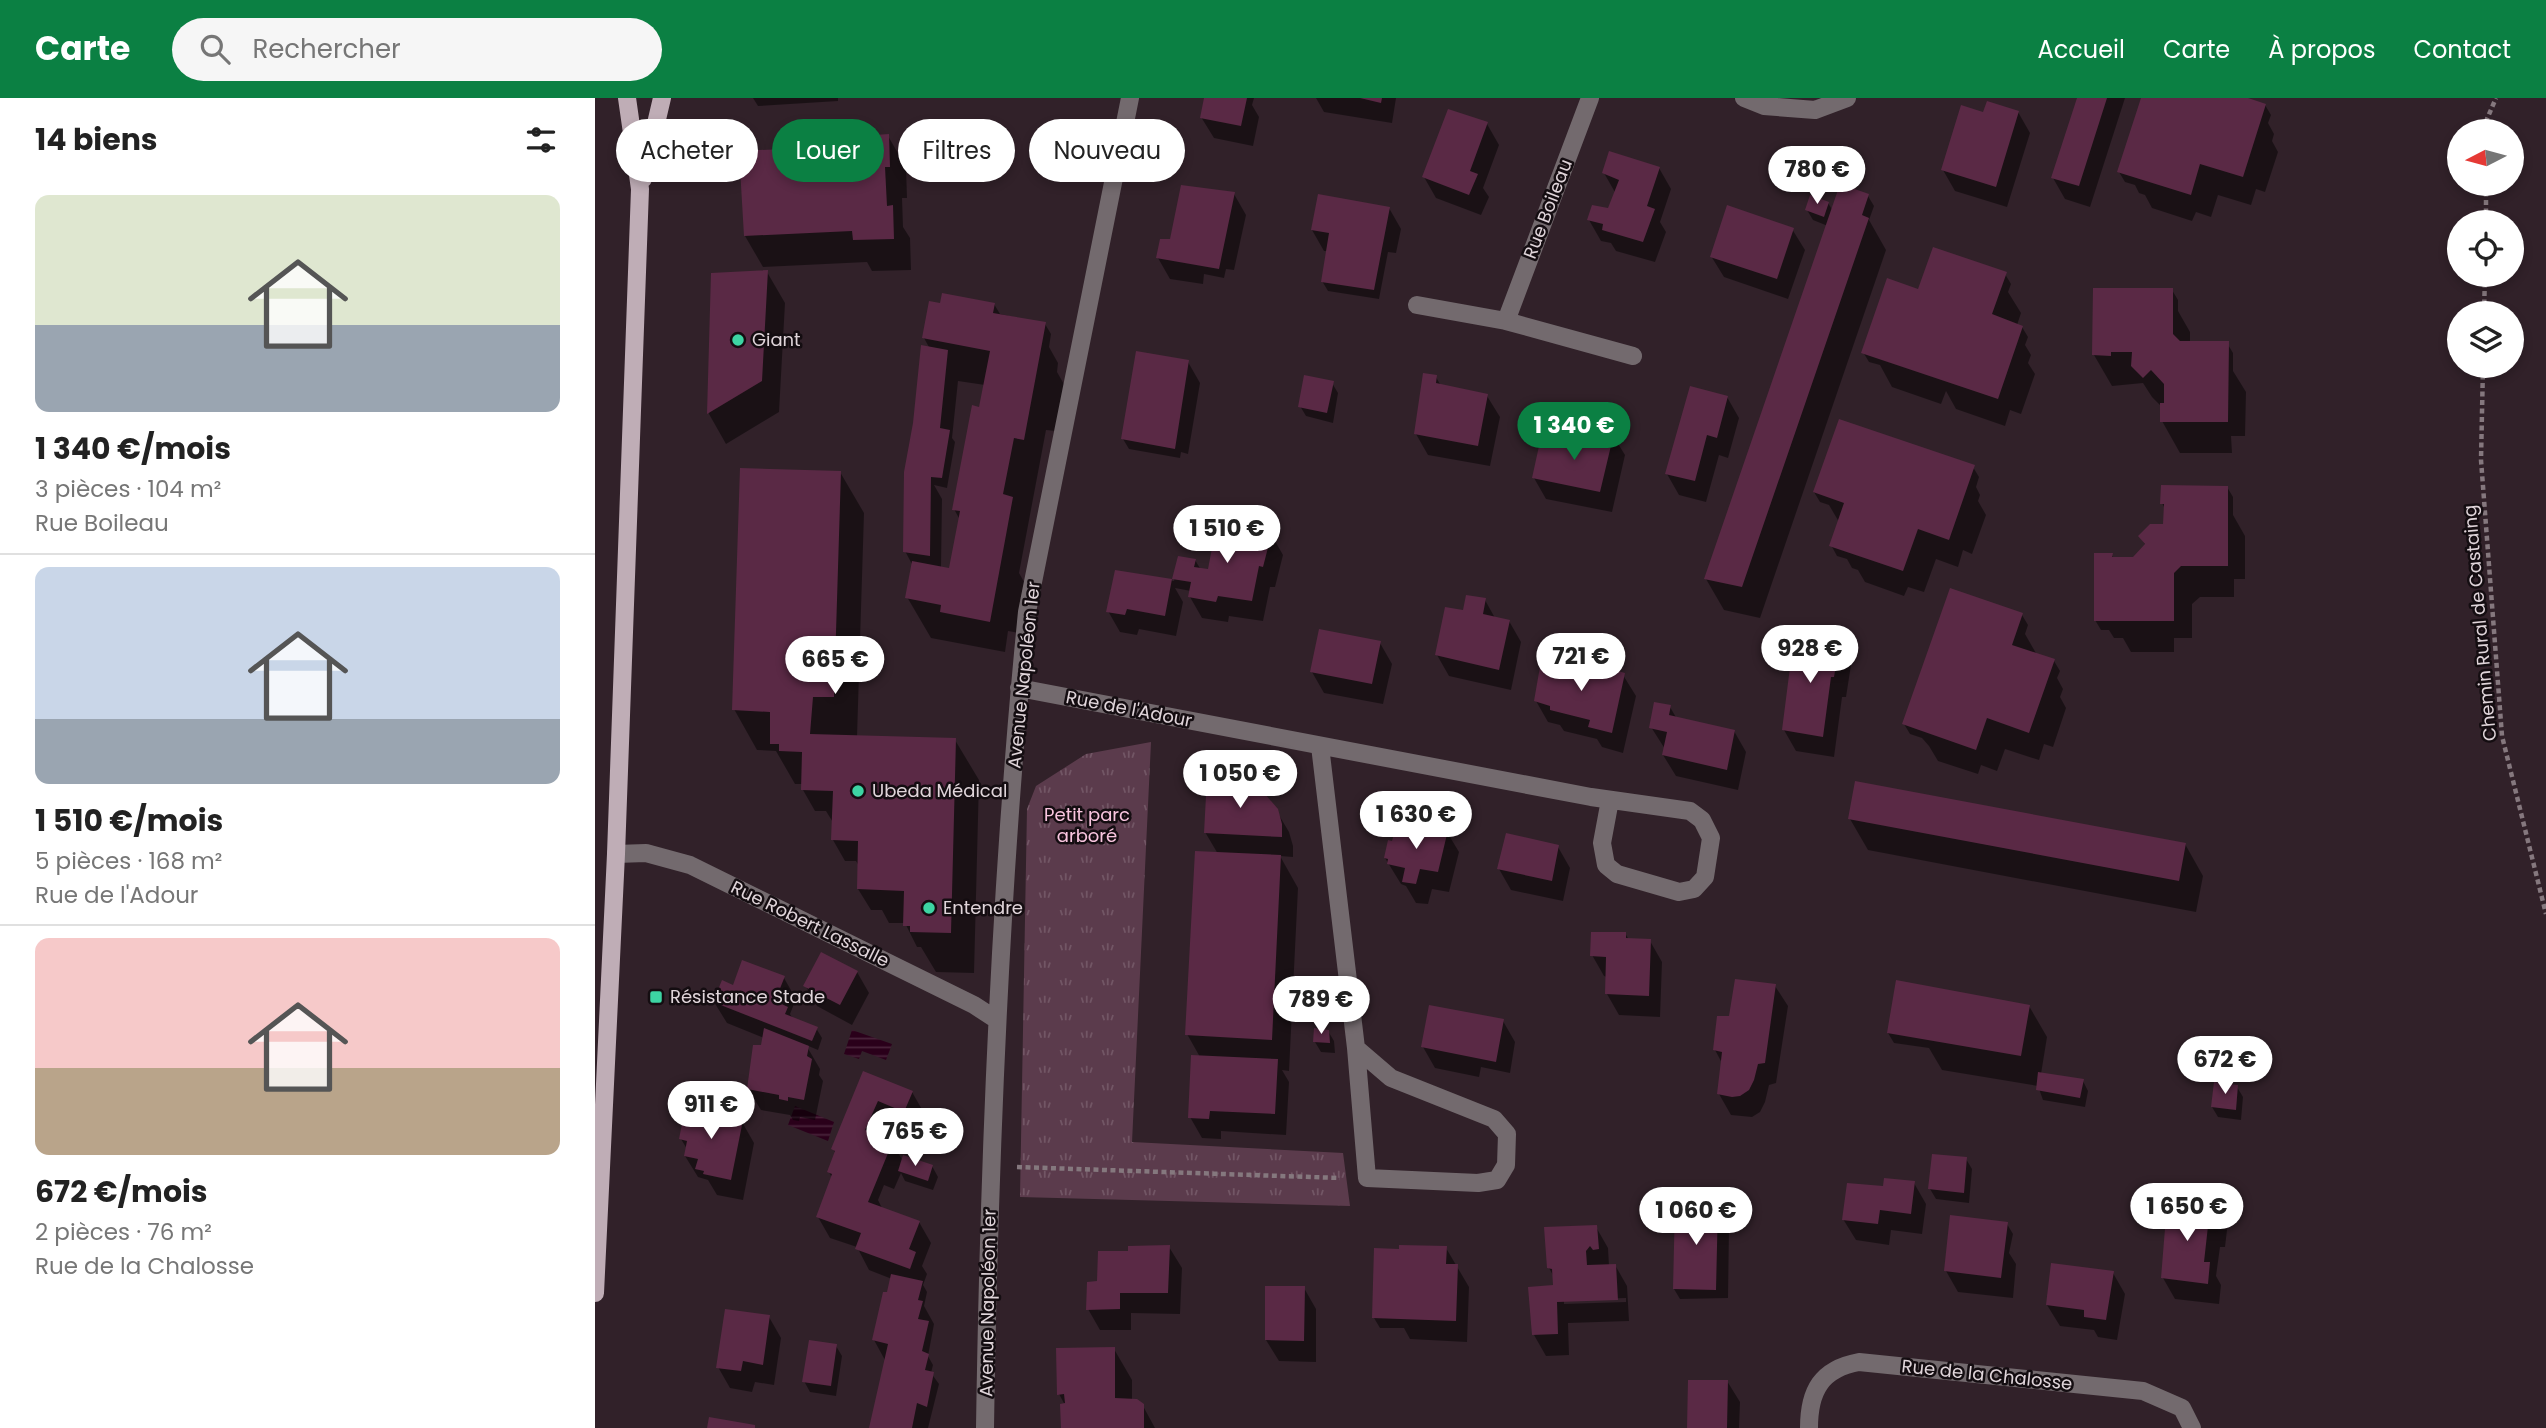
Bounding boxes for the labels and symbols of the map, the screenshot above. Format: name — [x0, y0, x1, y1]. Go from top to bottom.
north arrow — [2447, 119, 2523, 196]
pin: 780 € — [1768, 146, 1866, 206]
street label: Rue Boileau — [1517, 155, 1578, 262]
place label: Giant — [752, 327, 801, 352]
marker: Giant — [730, 332, 746, 348]
pin: 1 340 € — [1509, 402, 1639, 462]
street label: Chemin Rural de Castaing — [2457, 504, 2502, 742]
pin: 1 510 € — [1162, 505, 1292, 565]
street label: Avenue Napoléon 1er — [1001, 580, 1046, 770]
pin: 928 € — [1761, 626, 1859, 685]
pin: 721 € — [1532, 634, 1630, 693]
pin: 665 € — [786, 636, 884, 696]
street label: Rue de l'Adour — [1064, 684, 1195, 733]
pin: 1 050 € — [1175, 750, 1305, 810]
place label: Ubeda Médical — [872, 778, 1007, 803]
marker: Ubeda Médical — [850, 783, 866, 799]
pin: 1 630 € — [1351, 792, 1481, 851]
park label: Petit parc arboré — [1044, 802, 1130, 848]
street label: Rue Robert Lassalle — [727, 874, 894, 973]
place label: Entendre — [943, 895, 1023, 920]
marker: Entendre — [921, 900, 937, 916]
pin: 789 € — [1272, 976, 1370, 1036]
place label: Résistance Stade — [670, 984, 825, 1009]
marker: Résistance Stade — [648, 989, 664, 1005]
pin: 672 € — [2176, 1037, 2274, 1096]
pin: 911 € — [662, 1082, 760, 1141]
pin: 765 € — [866, 1108, 964, 1168]
pin: 1 650 € — [2122, 1184, 2252, 1243]
pin: 1 060 € — [1631, 1188, 1761, 1247]
street label: Avenue Napoléon 1er — [973, 1209, 1002, 1397]
street label: Rue de la Chalosse — [1900, 1353, 2074, 1396]

